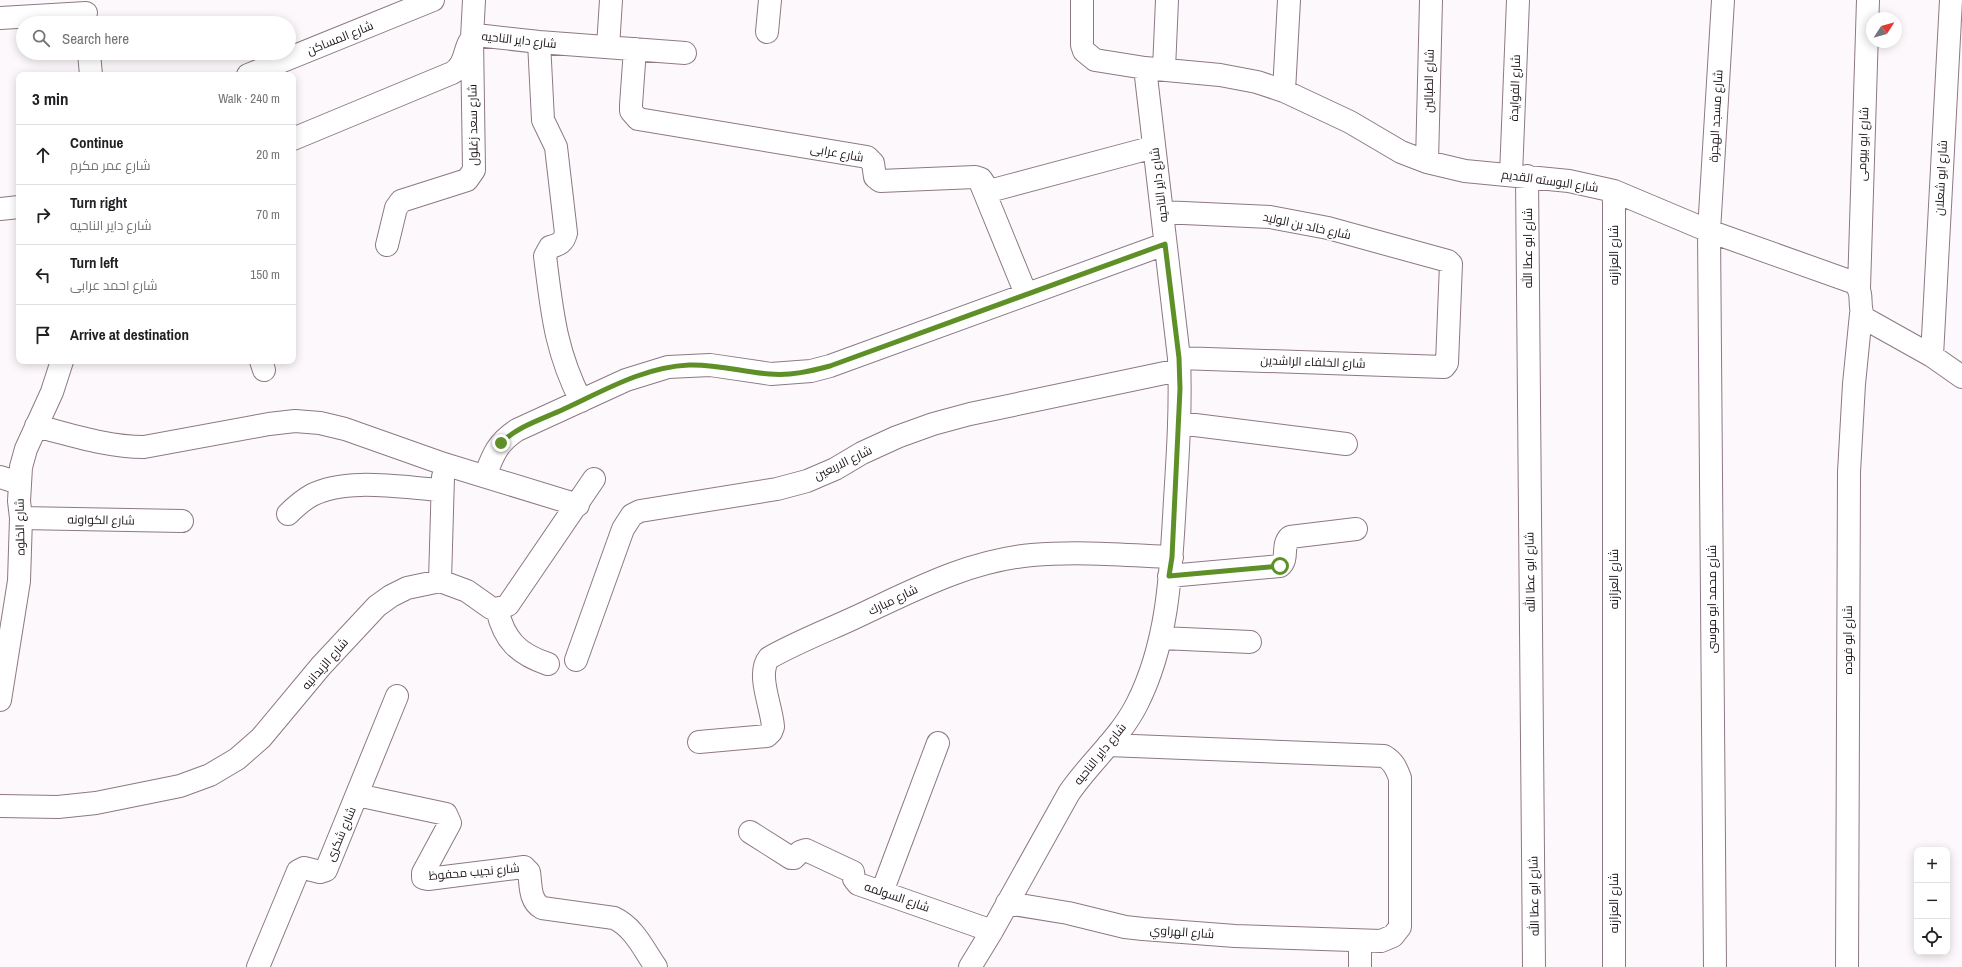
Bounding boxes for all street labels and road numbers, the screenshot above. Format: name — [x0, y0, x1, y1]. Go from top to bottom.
street label: شارع المساكن — [304, 17, 376, 59]
street label: شارع داير الناحيه — [481, 28, 557, 52]
street label: شارع الطبالين — [1420, 49, 1438, 113]
street label: شارع الفوايدة — [1506, 54, 1524, 122]
street label: شارع مسجد الهجرة — [1706, 69, 1726, 163]
street label: شارع سعد زغلول — [464, 84, 482, 166]
street label: شارع ابو بيومى — [1854, 107, 1872, 181]
street label: شارع عرابى — [809, 140, 865, 166]
street label: شارع ابو شعلان — [1931, 140, 1951, 216]
street label: شارع داير الناحيه — [1146, 147, 1172, 223]
street label: شارع البوسته القديم — [1500, 166, 1600, 196]
street label: شارع ابو عطا الله — [1520, 208, 1536, 288]
street label: شارع خالد بن الوليد — [1261, 209, 1353, 243]
street label: شارع العزازنه — [1606, 225, 1622, 285]
street label: شارع الخلفاء الراشدين — [1260, 352, 1366, 372]
street label: شارع الاربعين — [811, 442, 875, 484]
street label: شارع الخلوه — [11, 498, 28, 556]
street label: شارع الكواونه — [67, 511, 135, 529]
street label: شارع ابو عطا الله — [1521, 532, 1539, 612]
street label: شارع محمد ابو موسى — [1704, 545, 1720, 653]
street label: شارع العزازنه — [1606, 549, 1622, 609]
street label: شارع مبارك — [866, 581, 921, 619]
street label: شارع ابو فوده — [1840, 605, 1856, 675]
street label: شارع الزيدانيه — [298, 635, 352, 693]
street label: شارع داير الناحيه — [1070, 720, 1130, 788]
street label: شارع شكرى — [322, 804, 360, 864]
street label: شارع ابو عطا الله — [1525, 856, 1543, 936]
street label: شارع نجيب محفوظ — [428, 860, 520, 884]
street label: شارع العزازنه — [1606, 873, 1622, 933]
street label: شارع السولمه — [862, 878, 932, 916]
street label: شارع الهراوي — [1149, 922, 1215, 944]

